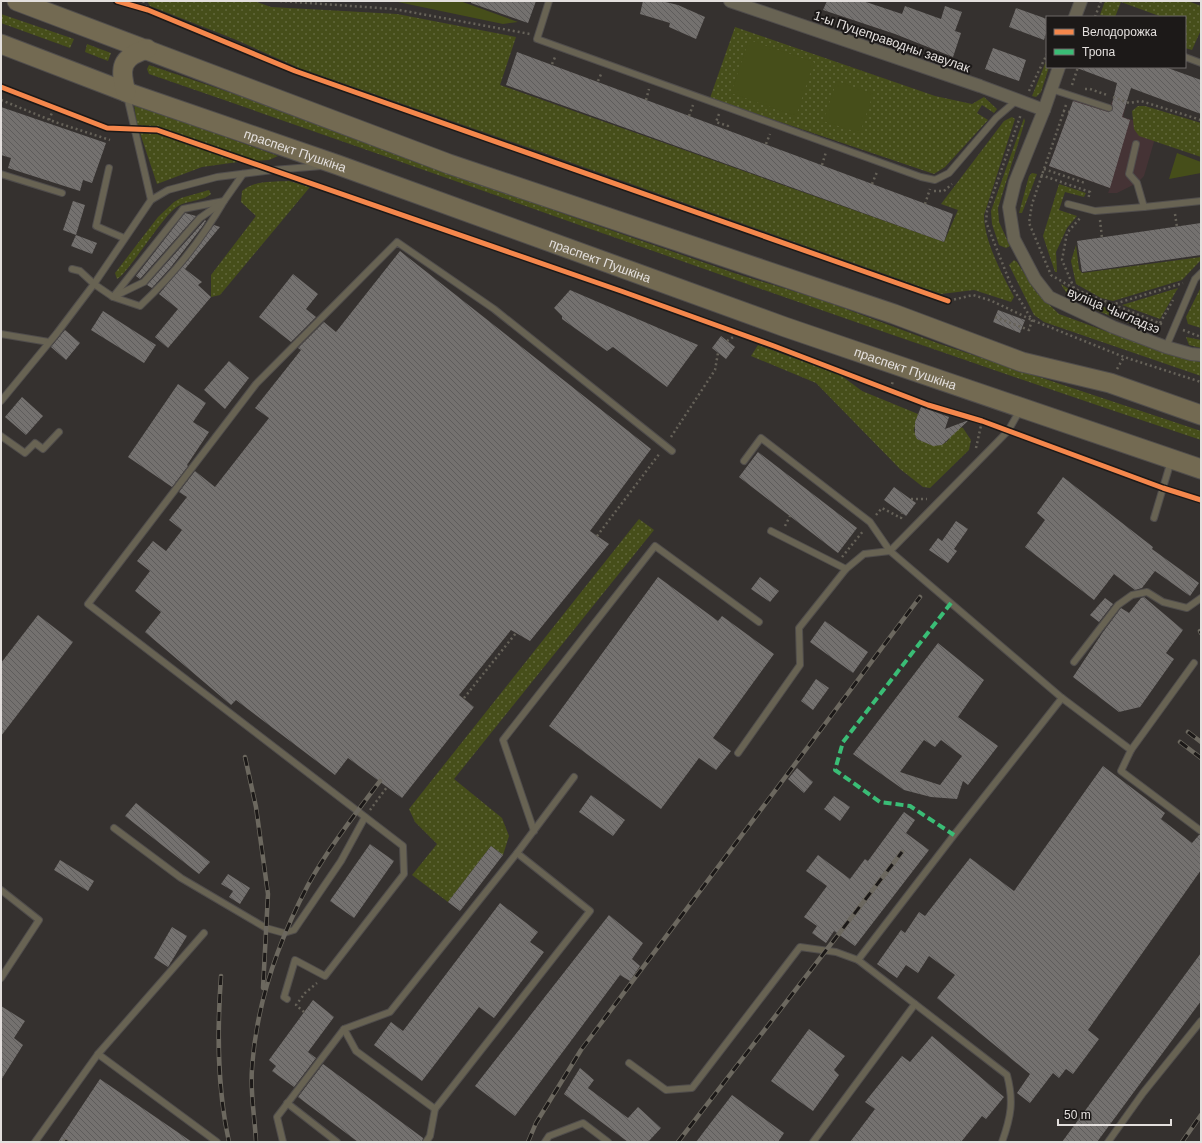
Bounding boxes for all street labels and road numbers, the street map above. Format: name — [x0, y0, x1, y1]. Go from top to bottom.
street label: 1-ы Пуцеправодны завулак — [812, 8, 972, 75]
street label: праспект Пушкіна — [242, 126, 349, 176]
street label: праспект Пушкіна — [547, 235, 654, 286]
street label: вуліца Чыгладзэ — [1065, 284, 1163, 337]
street label: праспект Пушкіна — [852, 344, 959, 393]

